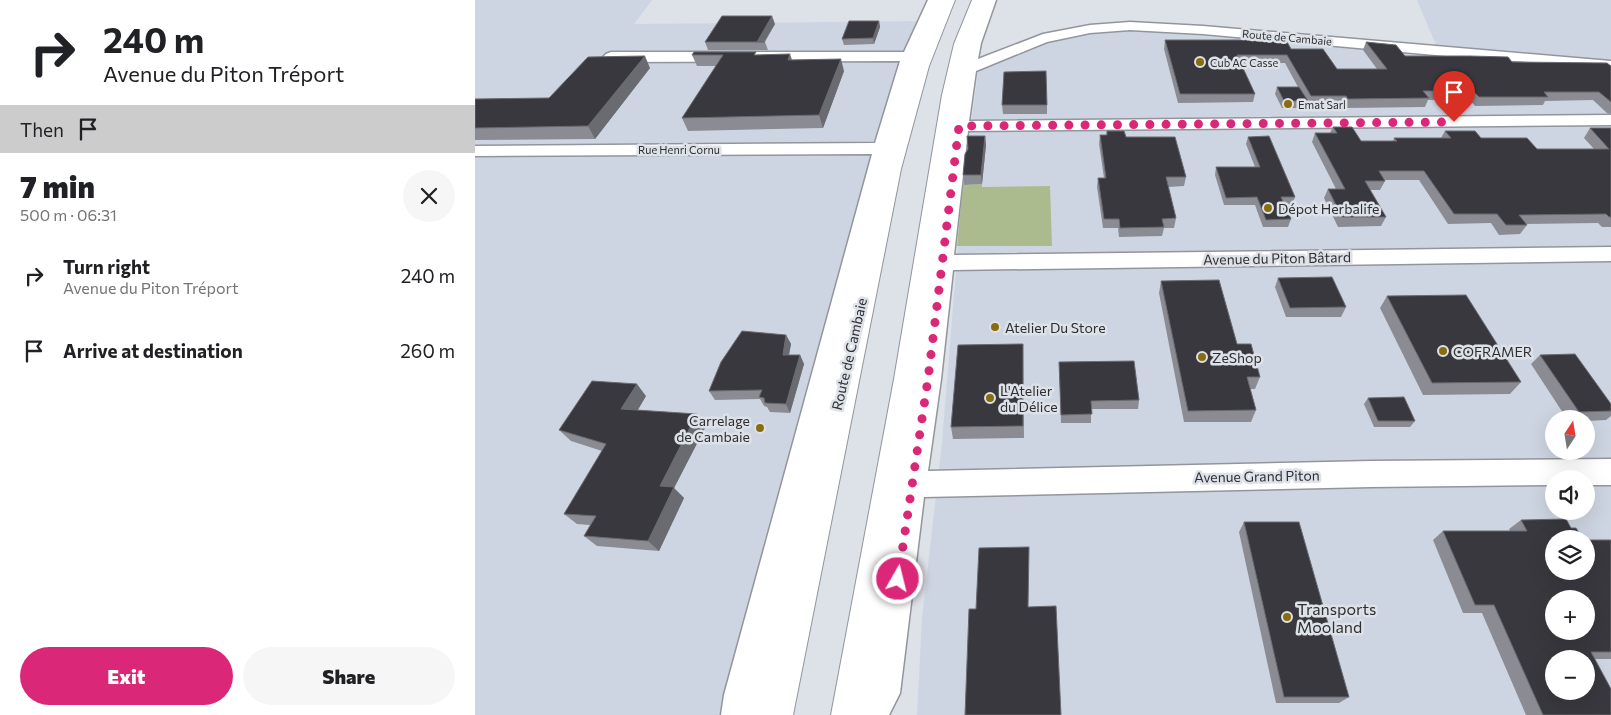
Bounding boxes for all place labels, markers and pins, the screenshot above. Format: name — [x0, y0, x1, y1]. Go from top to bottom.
marker: Cub AC Casse — [1194, 56, 1206, 68]
place label: Cub AC Casse — [1210, 56, 1278, 69]
pin — [1433, 71, 1475, 122]
marker: Emat Sarl — [1282, 98, 1294, 110]
place label: Emat Sarl — [1298, 98, 1346, 111]
place label: Dépot Herbalife — [1278, 200, 1379, 217]
marker: Dépot Herbalife — [1262, 202, 1274, 214]
place label: Atelier Du Store — [1005, 319, 1106, 336]
marker: Atelier Du Store — [989, 321, 1001, 333]
place label: COFRAMER — [1453, 343, 1532, 360]
marker: COFRAMER — [1437, 345, 1449, 357]
place label: ZeShop — [1212, 349, 1262, 366]
marker: ZeShop — [1196, 351, 1208, 363]
place label: L'Atelier du Délice — [1000, 382, 1058, 415]
marker: L'Atelier du Délice — [984, 392, 996, 404]
place label: Carrelage de Cambaie — [676, 412, 750, 445]
marker: Carrelage de Cambaie — [754, 422, 766, 434]
place label: Transports Mooland — [1297, 599, 1376, 636]
marker: Transports Mooland — [1281, 611, 1293, 623]

